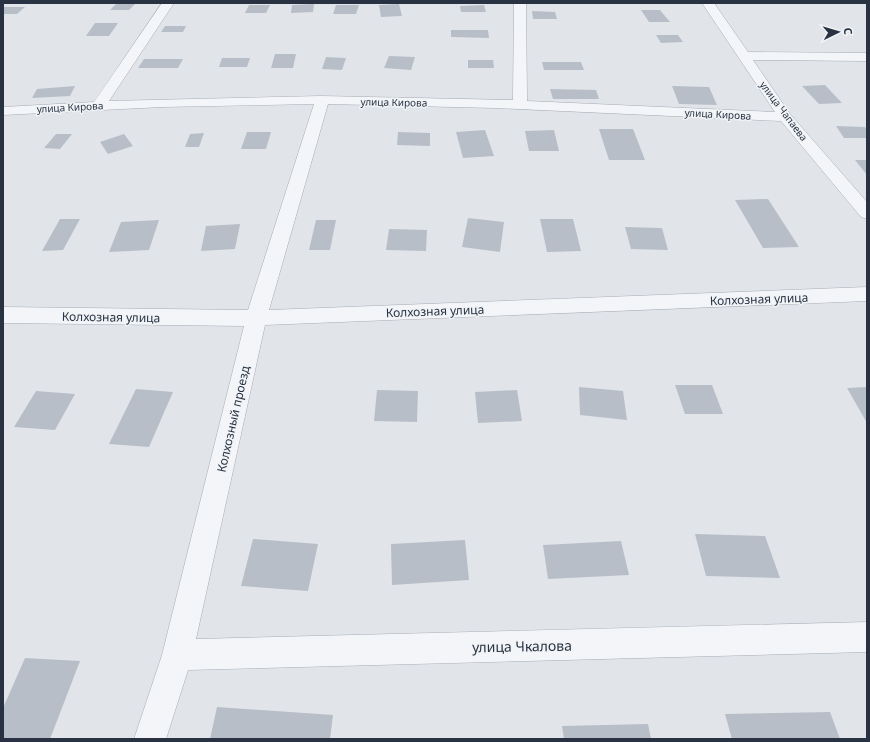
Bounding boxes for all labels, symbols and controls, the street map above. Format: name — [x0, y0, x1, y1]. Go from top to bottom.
north arrow — [818, 12, 858, 52]
text: С — [841, 27, 856, 35]
street label: улица Чапаева — [757, 78, 811, 144]
street label: улица Кирова — [361, 94, 427, 110]
street label: улица Кирова — [36, 98, 104, 116]
street label: улица Кирова — [684, 105, 752, 123]
street label: Колхозная улица — [710, 289, 808, 309]
street label: Колхозная улица — [386, 301, 484, 321]
street label: Колхозная улица — [62, 308, 160, 326]
street label: Колхозный проезд — [212, 363, 254, 474]
street label: улица Чкалова — [472, 636, 572, 656]

